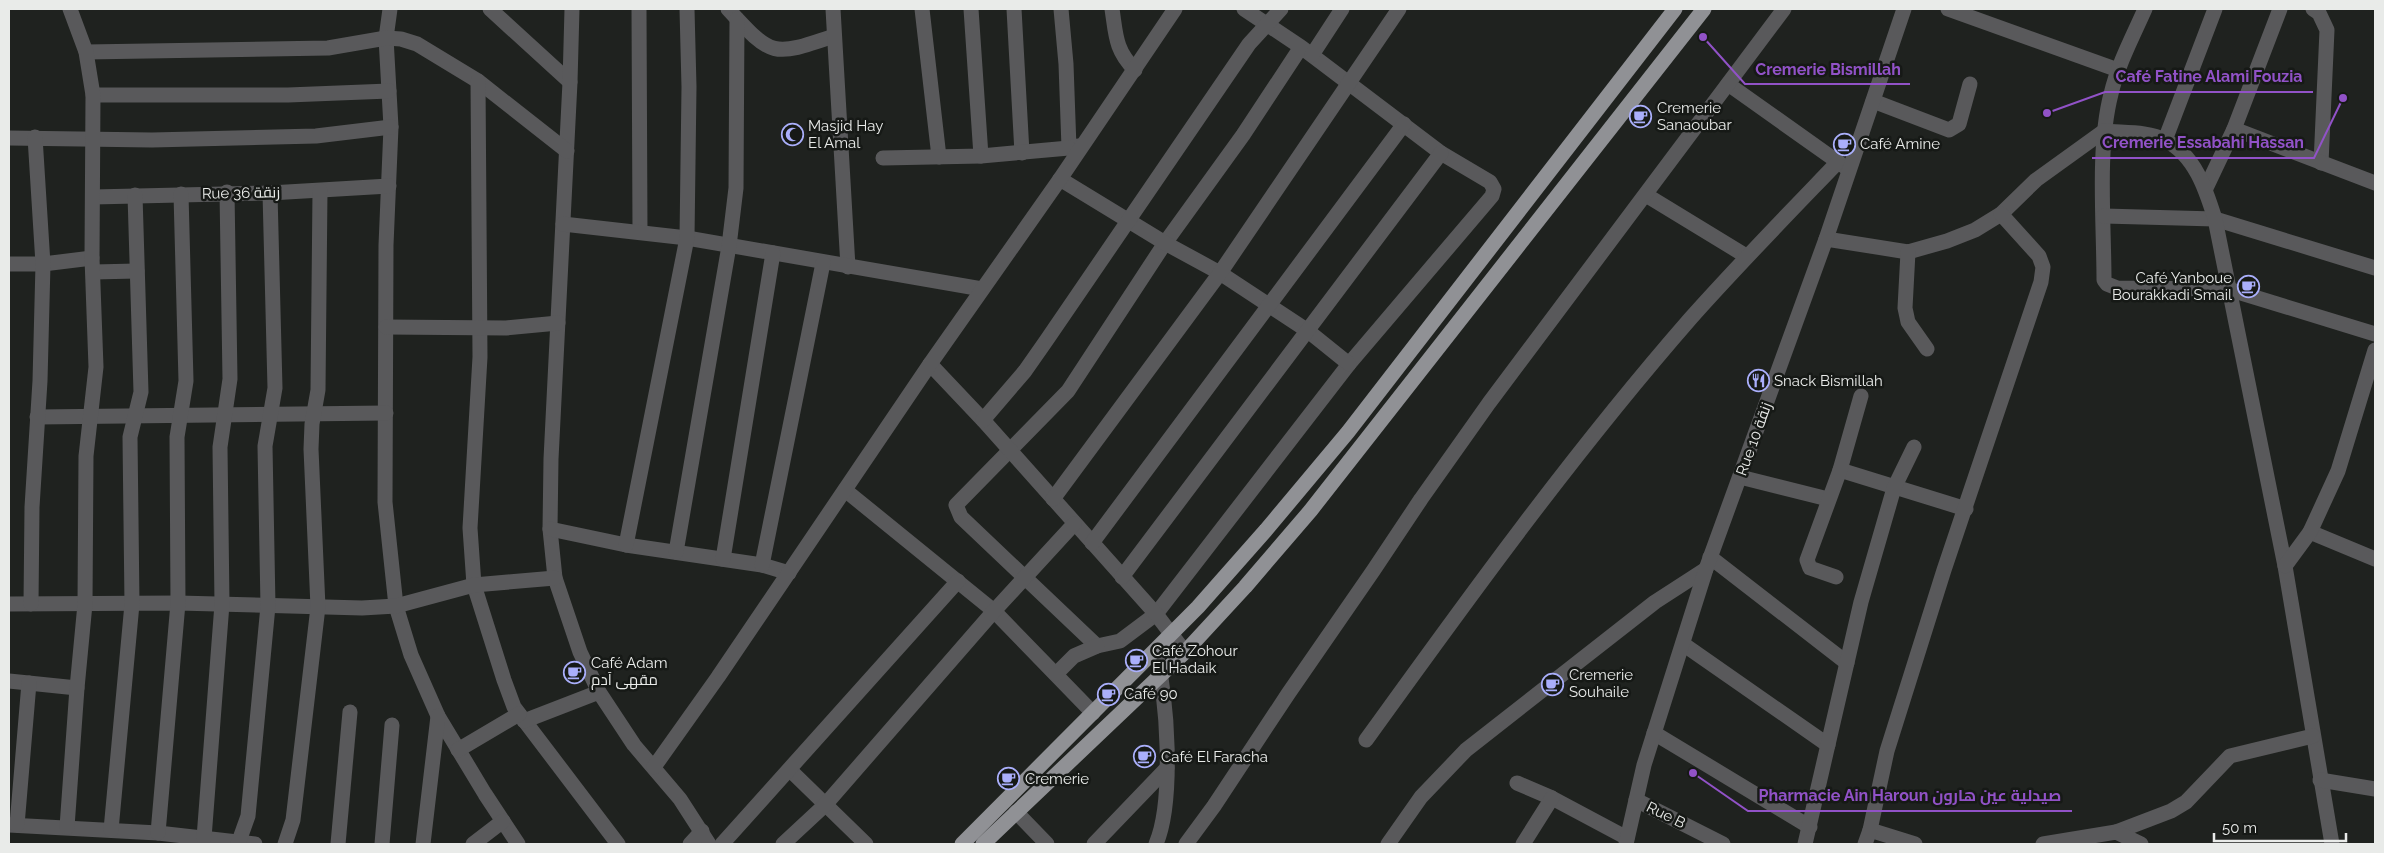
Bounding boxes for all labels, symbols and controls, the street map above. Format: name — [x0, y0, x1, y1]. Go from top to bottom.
callout: Cremerie Bismillah — [1745, 53, 1910, 84]
text: Cremerie Bismillah — [1755, 60, 1901, 79]
callout: Café Fatine Alami Fouzia — [2105, 61, 2313, 92]
text: Café Fatine Alami Fouzia — [2116, 67, 2303, 86]
place label: Cremerie Sanaoubar — [1657, 99, 1732, 134]
cafe icon: Cremerie Sanaoubar — [1629, 105, 1653, 129]
place label: Masjid Hay El Amal — [808, 117, 883, 152]
mosque icon: Masjid Hay El Amal — [780, 123, 804, 147]
callout: Cremerie Essabahi Hassan — [2092, 127, 2314, 158]
cafe icon: Café Amine — [1832, 132, 1856, 156]
text: Cremerie Essabahi Hassan — [2102, 133, 2304, 152]
place label: Café Amine — [1860, 135, 1940, 153]
street label: Rue 36 زنقة — [202, 183, 280, 203]
place label: Café Yanboue Bourakkadi Smail — [2112, 269, 2233, 304]
cafe icon: Café Yanboue Bourakkadi Smail — [2236, 275, 2260, 299]
restaurant icon: Snack Bismillah — [1746, 369, 1770, 393]
place label: Snack Bismillah — [1774, 372, 1883, 390]
street label: Rue 10 زنقة — [1732, 400, 1776, 478]
place label: Café Zohour El Hadaik — [1152, 642, 1238, 677]
cafe icon: Café Zohour El Hadaik — [1124, 648, 1148, 672]
place label: Café Adam مقهى آدم — [591, 654, 667, 690]
cafe icon: Café Adam مقهى آدم — [563, 660, 587, 684]
place label: Cremerie Souhaile — [1569, 666, 1633, 701]
cafe icon: Cremerie Souhaile — [1541, 672, 1565, 696]
cafe icon: Café 90 — [1096, 682, 1120, 706]
place label: Café 90 — [1124, 685, 1178, 703]
cafe icon: Café El Faracha — [1133, 745, 1157, 769]
place label: Café El Faracha — [1161, 748, 1268, 766]
cafe icon: Cremerie — [997, 767, 1021, 791]
place label: Cremerie — [1025, 770, 1089, 788]
callout: Pharmacie Ain Haroun صيدلية عين هارون — [1748, 780, 2072, 811]
text: Pharmacie Ain Haroun صيدلية عين هارون — [1759, 786, 2061, 805]
street label: Rue B — [1644, 798, 1688, 832]
scale bar — [2214, 810, 2346, 842]
text: 50 m — [2222, 819, 2257, 837]

